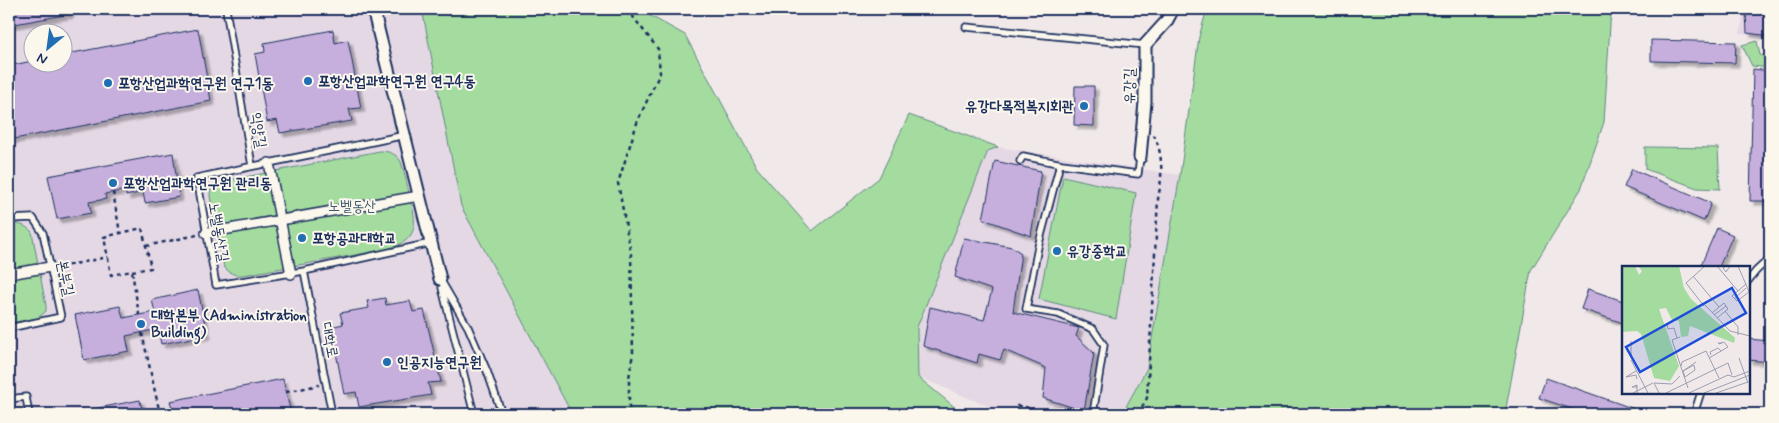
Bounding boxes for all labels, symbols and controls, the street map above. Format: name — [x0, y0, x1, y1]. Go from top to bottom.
north arrow — [22, 22, 72, 72]
text: N — [34, 48, 51, 69]
street label: 유강길 — [1120, 68, 1140, 104]
place label: 포항산업과학연구원 연구4동 — [318, 72, 476, 92]
place label: 포항산업과학연구원 연구1동 — [118, 74, 274, 94]
marker: 포항산업과학연구원 연구4동 — [302, 75, 314, 87]
marker: 포항산업과학연구원 연구1동 — [102, 77, 114, 89]
place label: 유강다목적복지회관 — [965, 97, 1074, 117]
marker: 유강다목적복지회관 — [1078, 100, 1090, 112]
street label: 익양길 — [245, 111, 271, 150]
place label: 포항산업과학연구원 관리동 — [123, 174, 272, 194]
marker: 포항산업과학연구원 관리동 — [107, 177, 119, 189]
park label: 노벨동산 — [328, 197, 376, 217]
street label: 노벨동산길 — [203, 201, 233, 264]
place label: 포항공과대학교 — [312, 229, 397, 249]
marker: 포항공과대학교 — [296, 232, 308, 244]
place label: 유강중학교 — [1067, 242, 1127, 262]
marker: 유강중학교 — [1051, 245, 1063, 257]
street label: 본부길 — [51, 258, 79, 298]
inset map — [1622, 266, 1749, 393]
place label: 대학본부 (Administration Building) — [151, 306, 307, 345]
marker: 대학본부 (Administration Building) — [135, 318, 147, 330]
street label: 대학로 — [316, 321, 342, 360]
place label: 인공지능연구원 — [397, 353, 482, 373]
marker: 인공지능연구원 — [381, 356, 393, 368]

